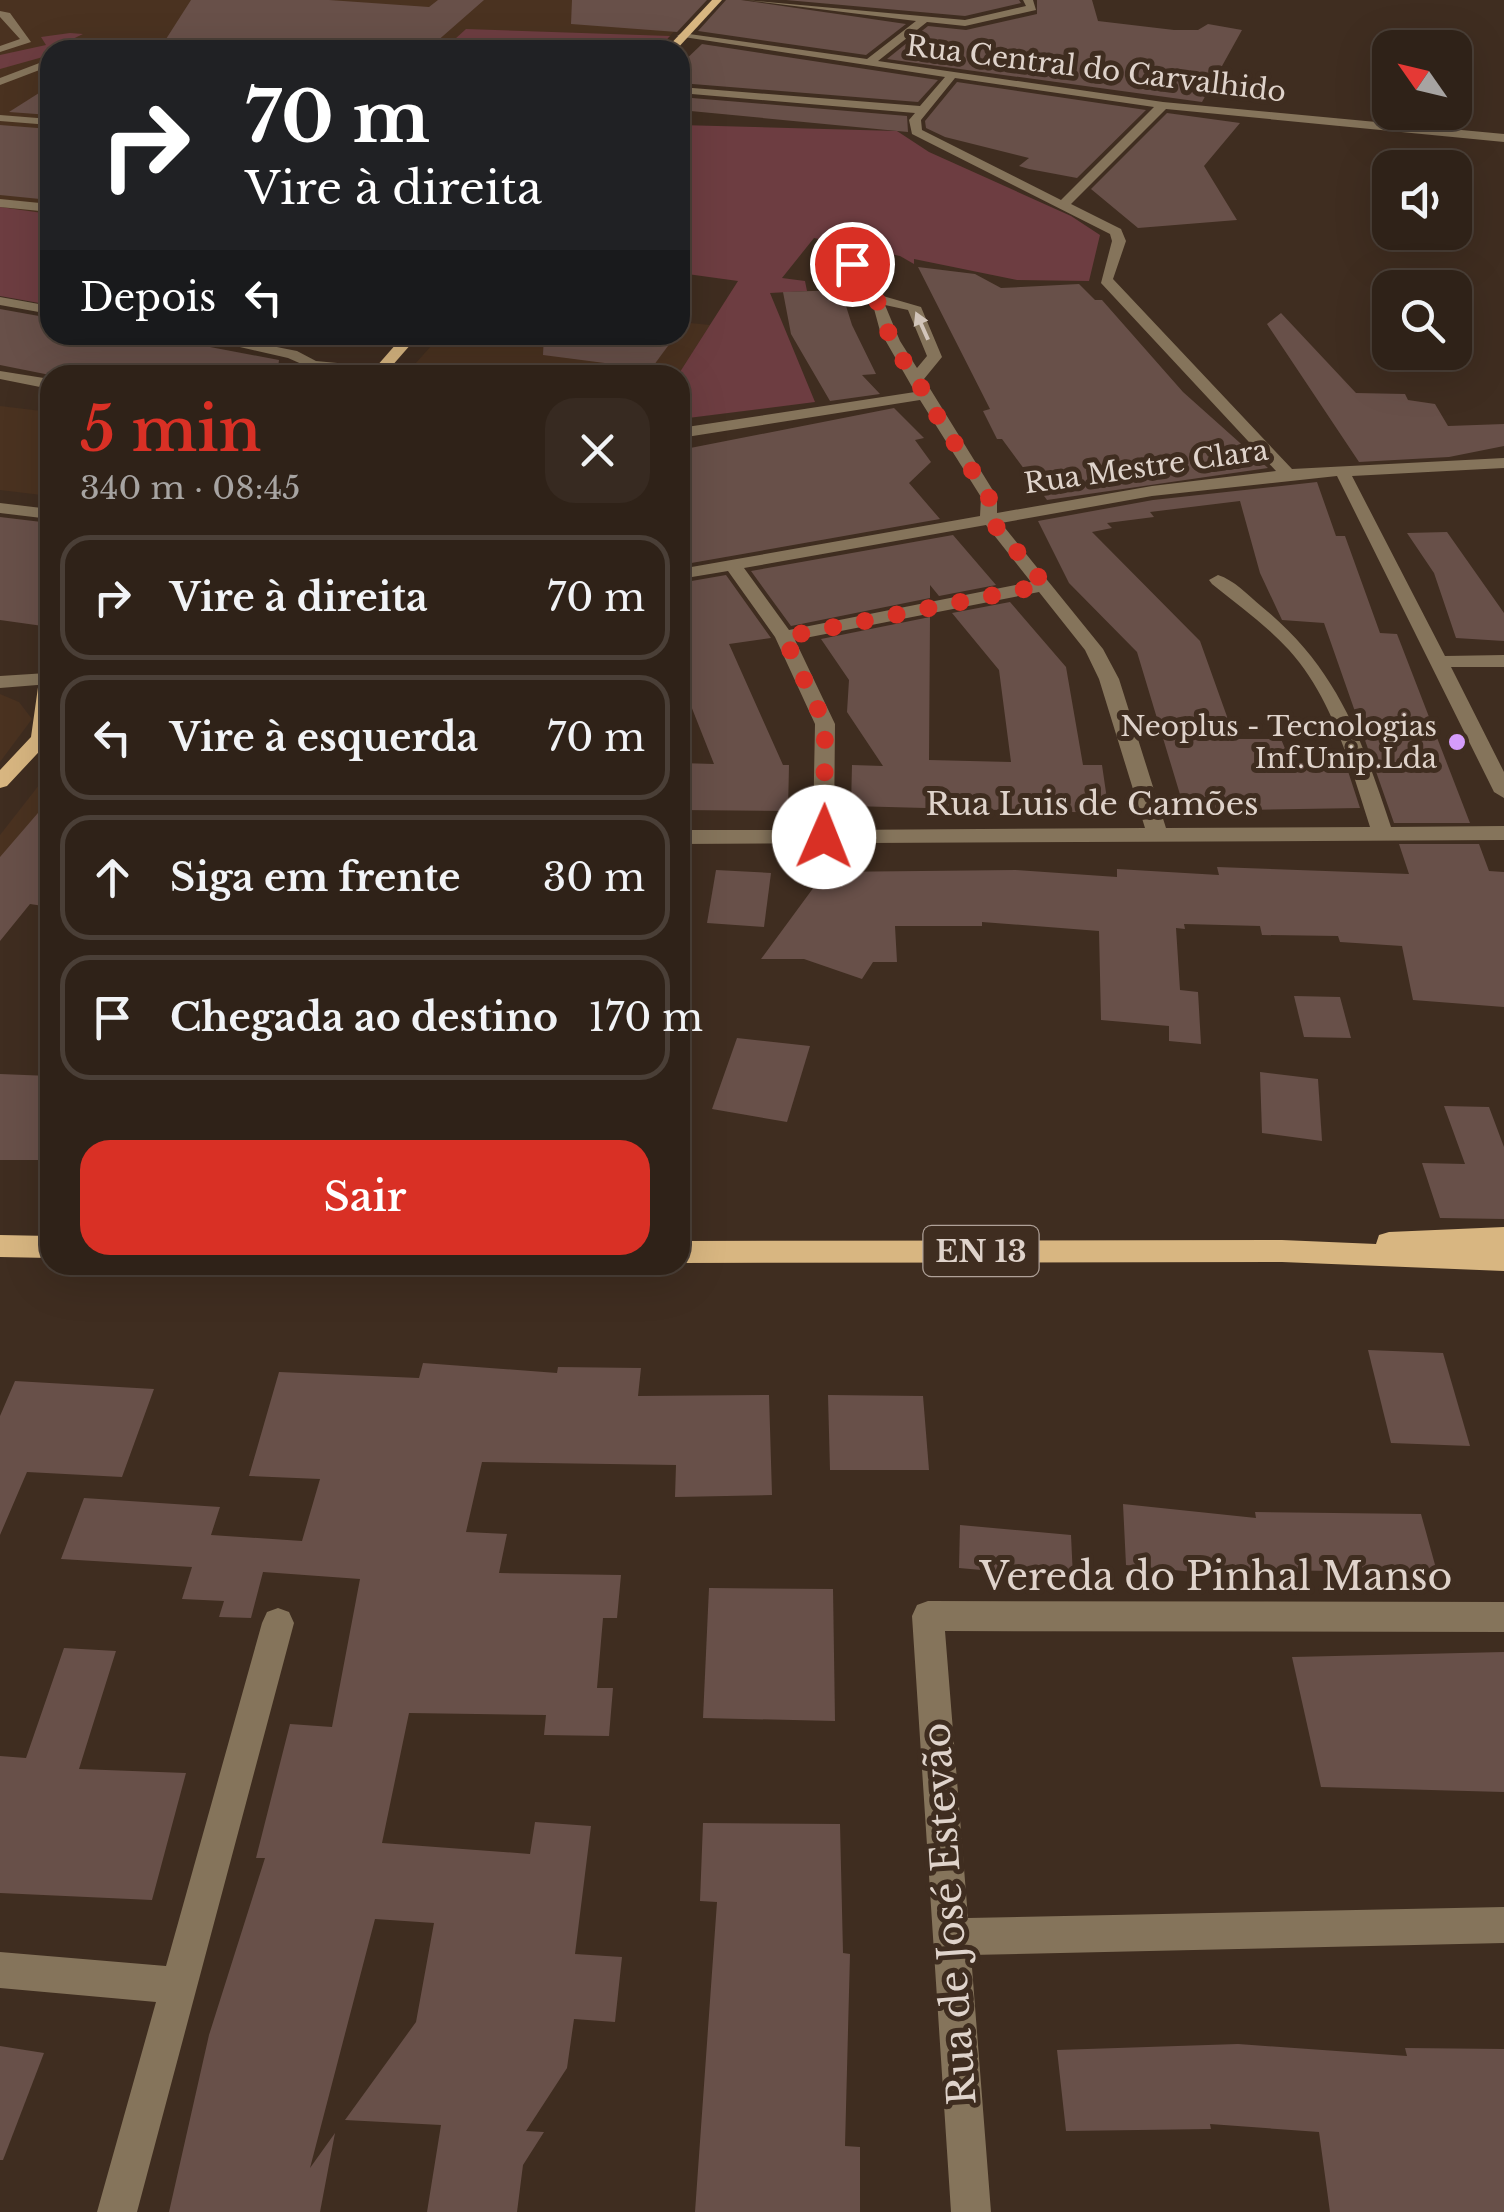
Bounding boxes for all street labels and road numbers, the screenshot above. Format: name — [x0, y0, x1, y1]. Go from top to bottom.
street label: Rua Central do Carvalhido — [904, 28, 1288, 110]
street label: Rua Mestre Clara — [1022, 432, 1271, 501]
street label: Rua Luis de Camões — [925, 784, 1259, 824]
road number: EN 13 — [924, 1226, 1038, 1276]
street label: Vereda do Pinhal Manso — [979, 1553, 1452, 1600]
street label: Rua de José Estevão — [912, 1721, 986, 2107]

